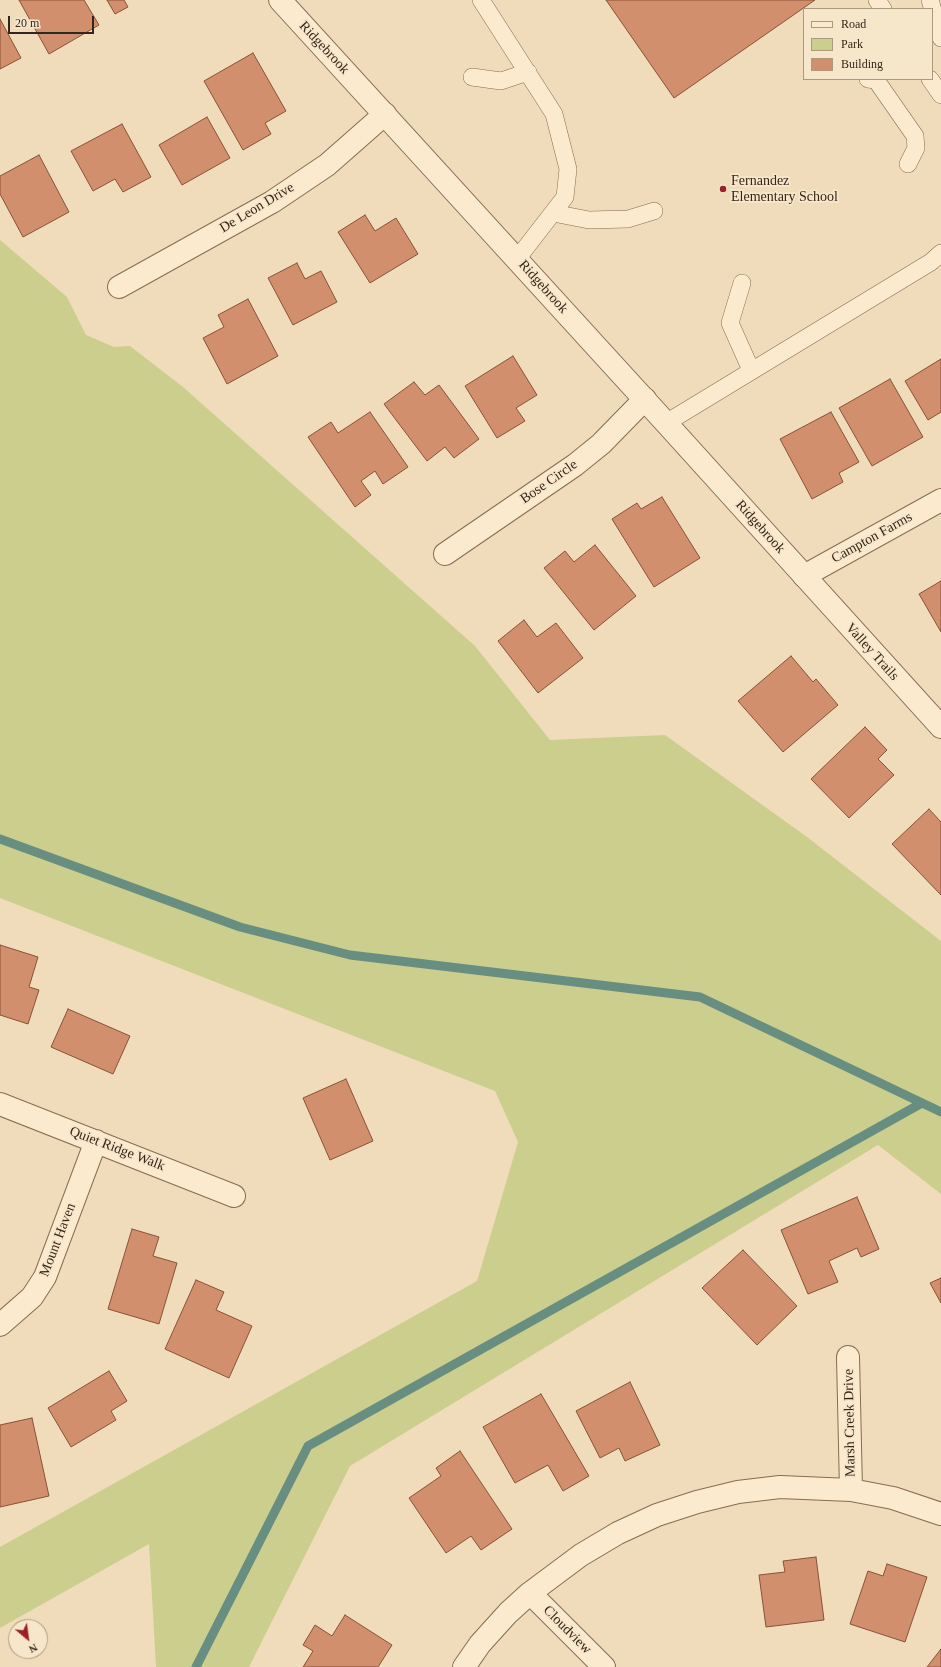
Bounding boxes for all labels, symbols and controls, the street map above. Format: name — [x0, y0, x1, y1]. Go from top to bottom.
scale bar — [10, 8, 96, 34]
legend — [803, 8, 933, 80]
text: 20 m — [15, 16, 39, 30]
text: Road — [841, 17, 866, 31]
street label: Ridgebrook — [295, 18, 353, 78]
text: Park — [841, 37, 863, 51]
text: Building — [841, 57, 883, 71]
place label: Fernandez Elementary School — [731, 173, 838, 206]
street label: De Leon Drive — [217, 179, 297, 237]
marker: Fernandez Elementary School — [718, 184, 728, 194]
street label: Ridgebrook — [515, 257, 571, 317]
street label: Bose Circle — [517, 456, 581, 508]
street label: Ridgebrook — [732, 497, 788, 557]
street label: Campton Farms — [829, 509, 915, 567]
street label: Valley Trails — [842, 620, 902, 684]
street label: Quiet Ridge Walk — [67, 1123, 167, 1175]
street label: Mount Haven — [36, 1201, 80, 1279]
street label: Marsh Creek Drive — [841, 1369, 859, 1477]
street label: Cloudview — [539, 1602, 595, 1658]
north arrow — [8, 1619, 48, 1659]
text: N — [27, 1641, 40, 1656]

